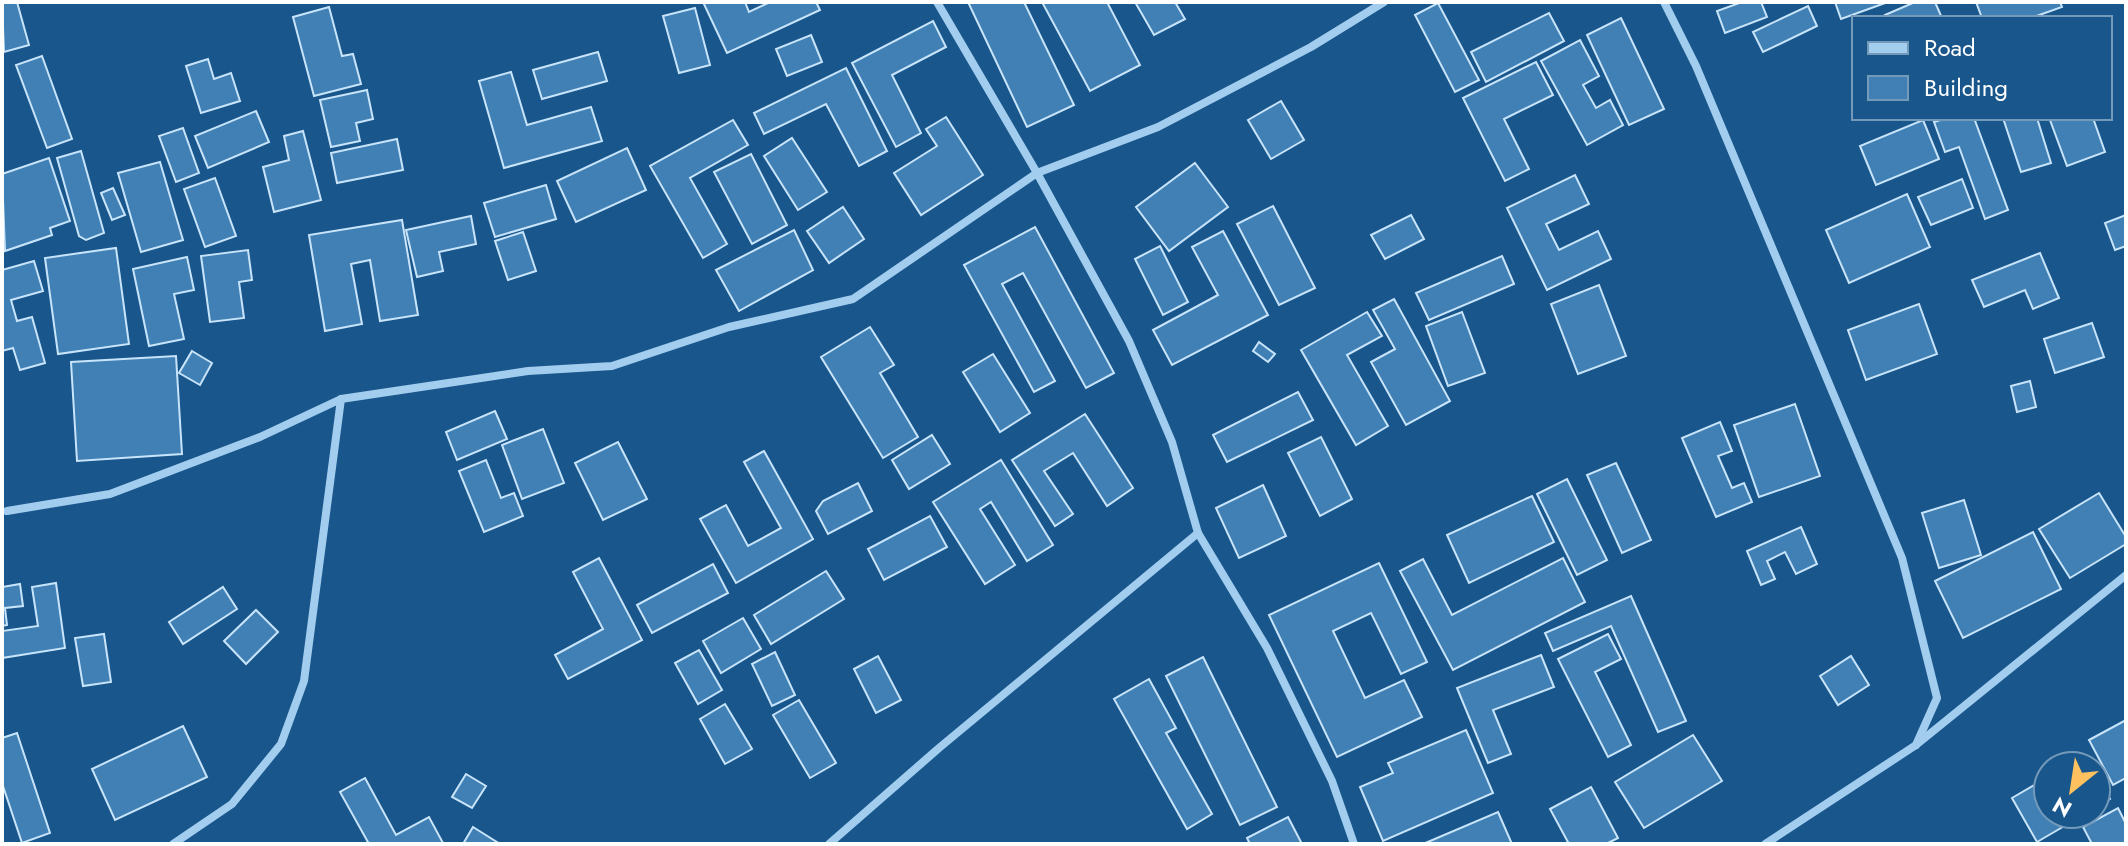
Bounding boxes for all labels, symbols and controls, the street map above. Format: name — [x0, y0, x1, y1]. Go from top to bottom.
legend — [1852, 16, 2112, 120]
text: Road — [1924, 30, 1976, 65]
text: Building — [1924, 70, 2008, 105]
north arrow — [2032, 750, 2112, 830]
text: N — [2046, 789, 2078, 826]

